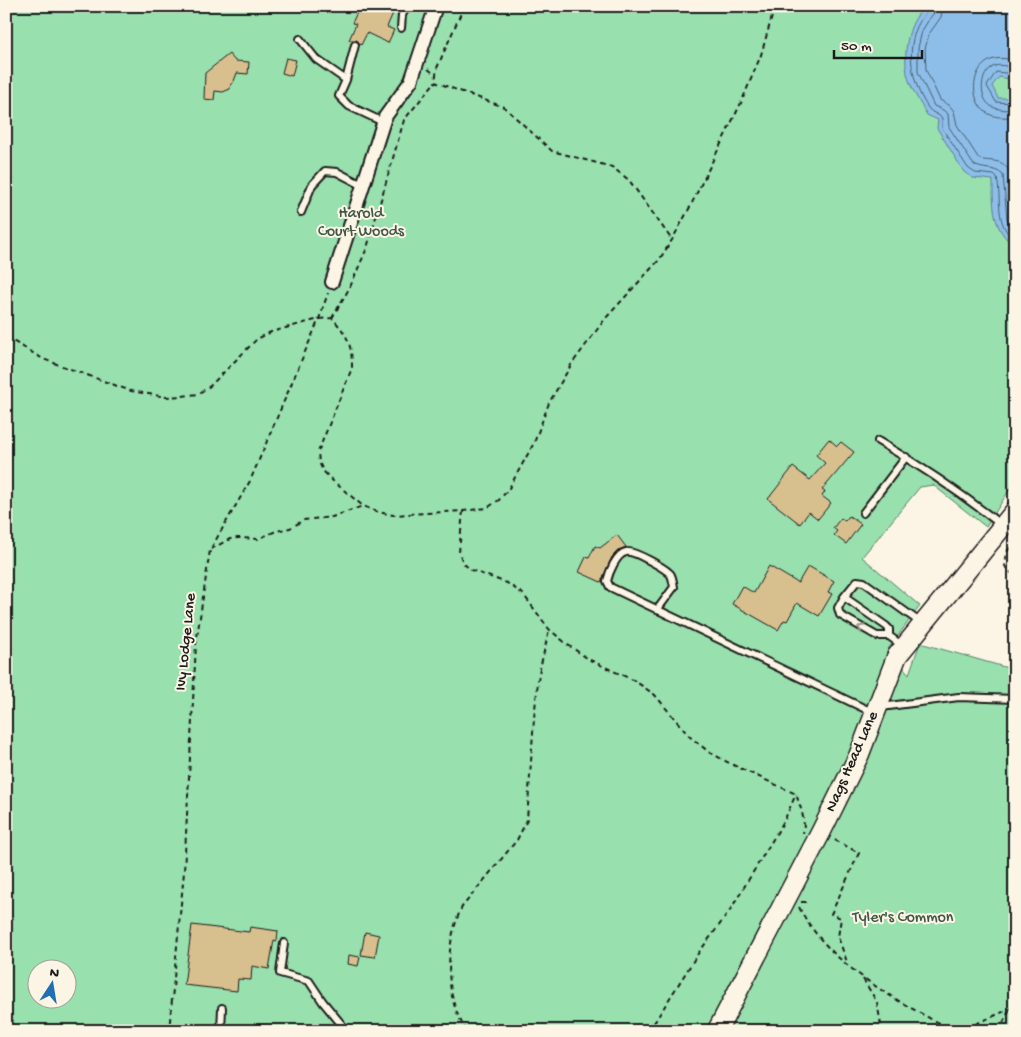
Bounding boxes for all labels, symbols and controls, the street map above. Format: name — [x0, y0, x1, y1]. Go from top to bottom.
scale bar — [834, 28, 921, 60]
text: 50 m — [841, 38, 872, 56]
park label: Harold Court Woods — [318, 205, 405, 242]
street label: Ivy Lodge Lane — [172, 592, 202, 692]
one-way arrow — [857, 624, 866, 634]
street label: Nags Head Lane — [822, 708, 884, 815]
park label: Tyler's Common — [852, 909, 954, 928]
north arrow — [28, 960, 78, 1010]
text: N — [48, 964, 60, 983]

